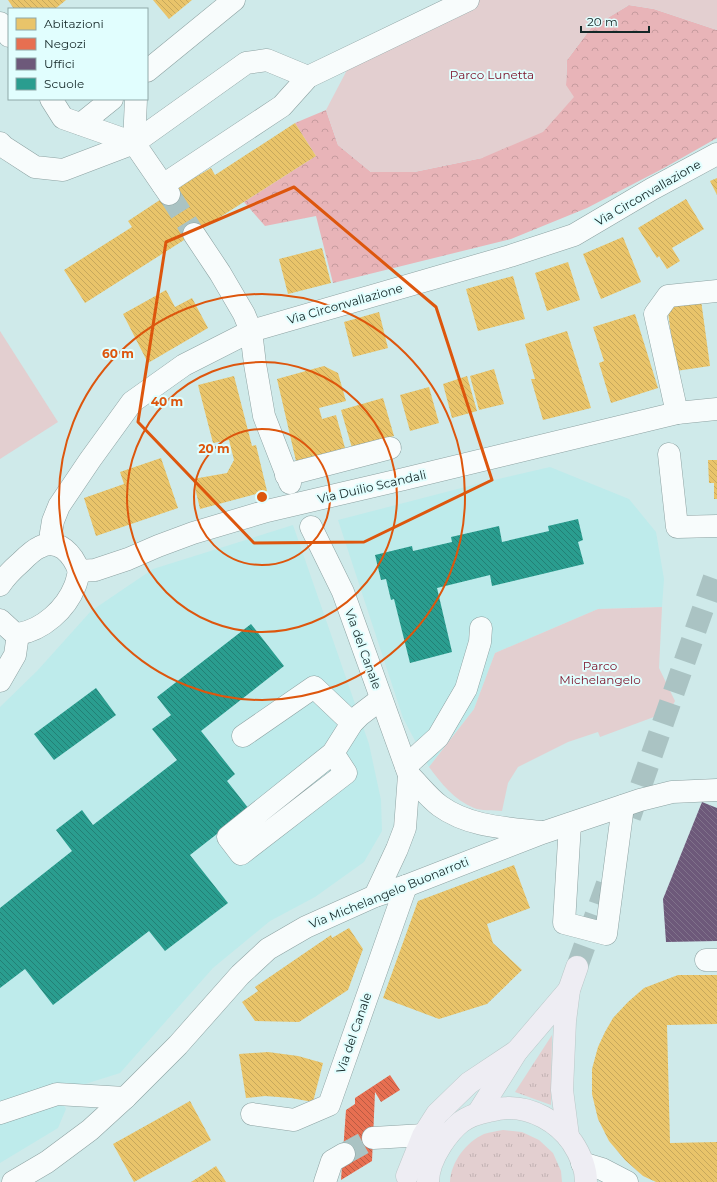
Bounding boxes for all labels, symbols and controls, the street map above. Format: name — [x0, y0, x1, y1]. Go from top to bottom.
legend — [8, 8, 148, 100]
scale bar — [581, 8, 649, 34]
text: 20 m — [587, 14, 618, 29]
text: Abitazioni — [44, 16, 104, 31]
text: Negozi — [44, 36, 86, 51]
text: Uffici — [44, 56, 75, 71]
park label: Parco Lunetta — [450, 67, 534, 82]
text: Scuole — [44, 76, 84, 91]
street label: Via Circonvallazione — [592, 156, 703, 229]
street label: Via Circonvallazione — [285, 280, 404, 327]
text: 60 m — [102, 346, 134, 361]
text: 40 m — [151, 394, 183, 409]
text: 20 m — [198, 441, 230, 456]
street label: Via Duilio Scandali — [316, 467, 428, 506]
centre of rings — [255, 490, 269, 504]
street label: Via del Canale — [342, 607, 385, 691]
park label: Parco Michelangelo — [559, 658, 641, 687]
street label: Via Michelangelo Buonarroti — [307, 854, 471, 932]
street label: Via del Canale — [333, 990, 374, 1075]

